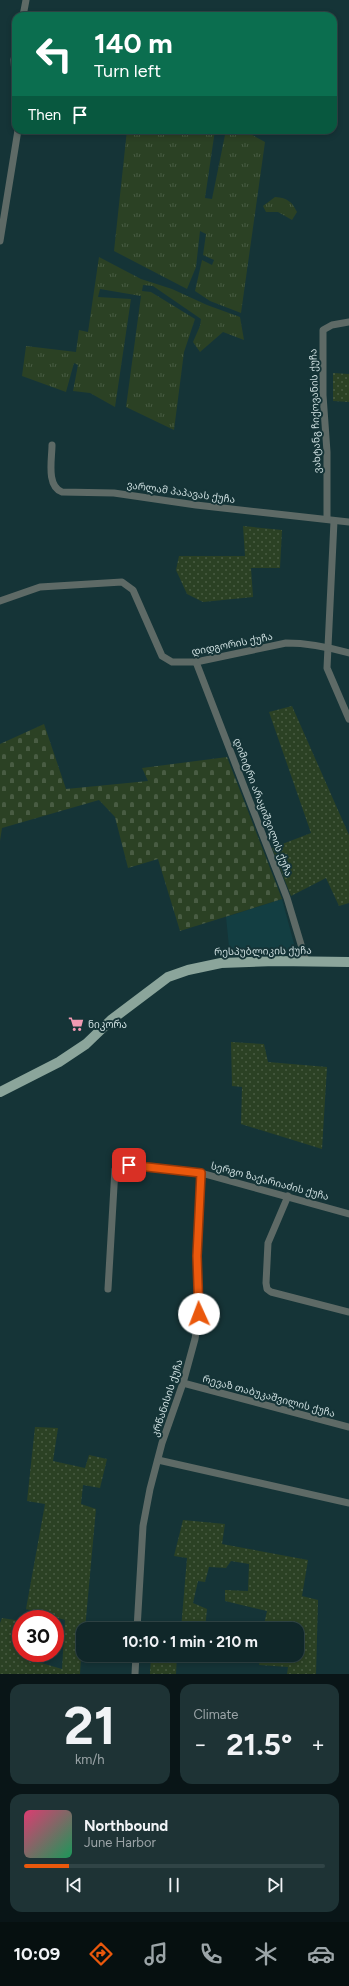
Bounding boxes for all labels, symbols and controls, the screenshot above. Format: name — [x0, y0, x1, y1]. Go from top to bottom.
text: 140 m — [94, 26, 173, 60]
icon: left — [28, 28, 80, 80]
text: Turn left — [94, 60, 161, 82]
icon: arrive — [69, 104, 91, 126]
text: Then — [28, 106, 61, 124]
street label: ვახტანგ ჩიქოვანის ქუჩა — [306, 348, 324, 474]
street label: ვარლამ პაპავას ქუჩა — [126, 478, 236, 506]
street label: დიდგორის ქუჩა — [190, 630, 274, 658]
street label: დიმიტრი არაყიშვილის ქუჩა — [231, 736, 295, 878]
street label: რესპუბლიკის ქუჩა — [214, 944, 312, 958]
supermarket icon: ნიკორა — [67, 1015, 85, 1033]
place label: ნიკორა — [88, 1018, 127, 1031]
pin — [112, 1148, 146, 1182]
icon: arrive — [118, 1154, 140, 1176]
street label: სერგო ზაქარიაძის ქუჩა — [210, 1159, 330, 1203]
position arrow — [178, 1293, 220, 1335]
street label: კრწანისის ქუჩა — [148, 1358, 186, 1438]
street label: რევაზ თაბუკაშვილის ქუჩა — [201, 1372, 337, 1420]
speed limit sign: 30 — [12, 1610, 64, 1662]
text: 10:10 · 1 min · 210 m — [122, 1633, 258, 1651]
text: 21 — [64, 1695, 116, 1757]
text: Climate — [194, 1707, 238, 1722]
text: 21.5° — [226, 1726, 292, 1763]
text: − — [194, 1731, 207, 1758]
text: + — [311, 1731, 325, 1758]
text: km/h — [75, 1752, 105, 1767]
text: Northbound — [84, 1817, 168, 1835]
text: June Harbor — [84, 1835, 156, 1850]
icon: previous — [63, 1874, 85, 1896]
icon: pause — [163, 1874, 185, 1896]
icon: next — [264, 1874, 286, 1896]
icon: directions — [87, 1940, 115, 1968]
icon: music — [142, 1940, 170, 1968]
icon: phone — [197, 1940, 225, 1968]
icon: climate — [252, 1940, 280, 1968]
icon: car — [307, 1940, 335, 1968]
text: 10:09 — [14, 1943, 60, 1965]

